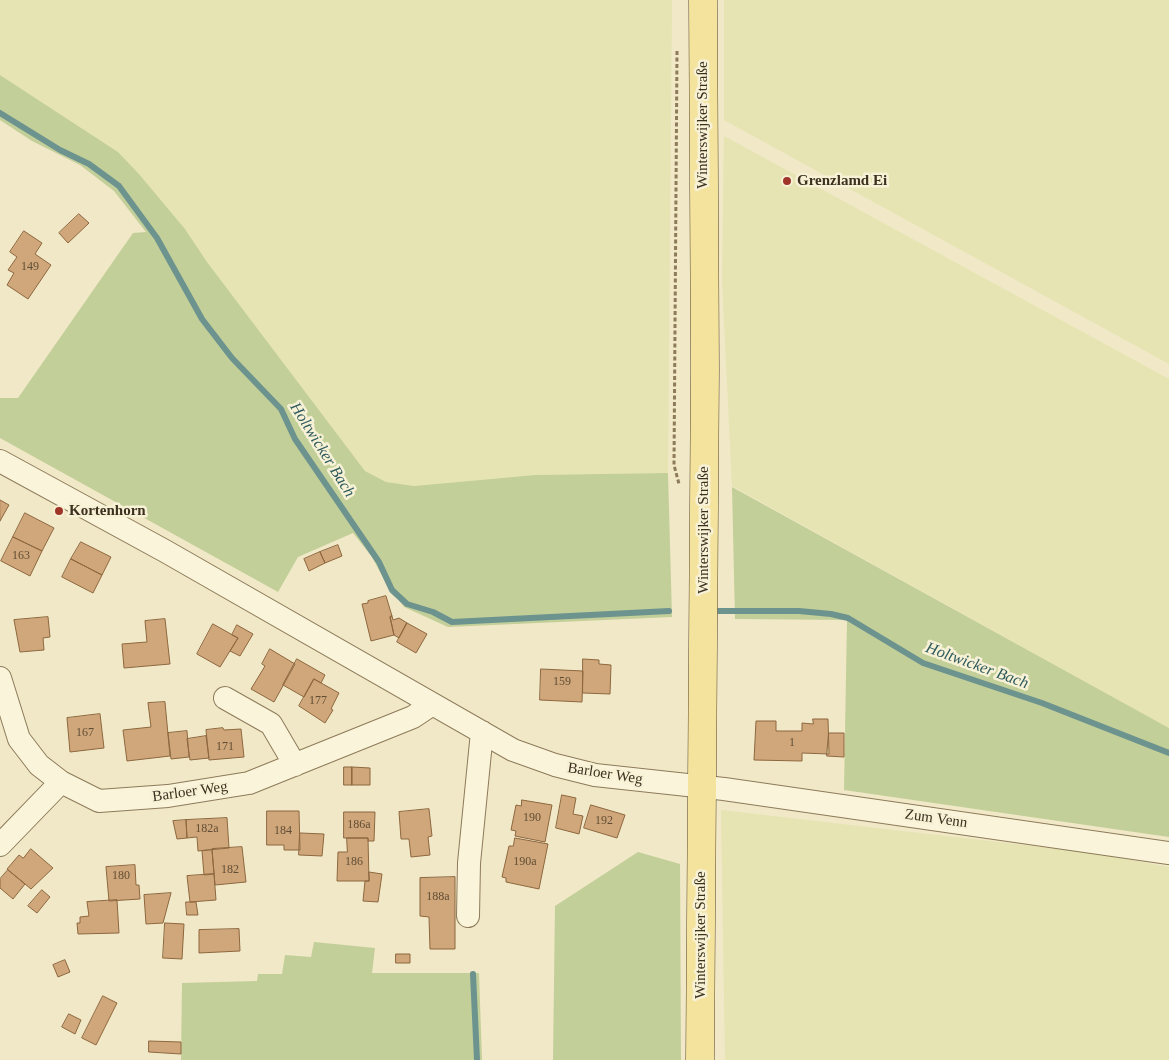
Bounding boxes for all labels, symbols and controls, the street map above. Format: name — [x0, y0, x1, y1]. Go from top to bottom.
street label: Winterswijker Straße — [694, 61, 712, 189]
place label: Grenzlamd Ei — [797, 172, 887, 190]
marker: Grenzlamd Ei — [781, 175, 793, 187]
house number: 149 — [21, 260, 39, 274]
water label: Holtwicker Bach — [285, 399, 359, 501]
street label: Winterswijker Straße — [695, 466, 713, 594]
place label: Kortenhorn — [69, 502, 146, 520]
marker: Kortenhorn — [53, 505, 65, 517]
house number: 163 — [12, 549, 30, 563]
water label: Holtwicker Bach — [923, 639, 1031, 693]
house number: 159 — [553, 675, 571, 689]
house number: 177 — [309, 694, 327, 708]
house number: 167 — [76, 726, 94, 740]
house number: 1 — [789, 736, 795, 750]
house number: 171 — [216, 740, 234, 754]
street label: Barloer Weg — [566, 759, 644, 789]
street label: Barloer Weg — [151, 778, 229, 806]
street label: Zum Venn — [904, 806, 968, 832]
house number: 190 — [523, 811, 541, 825]
house number: 192 — [595, 814, 613, 828]
house number: 186a — [347, 818, 371, 832]
house number: 182a — [195, 822, 219, 836]
house number: 184 — [274, 824, 292, 838]
house number: 186 — [345, 855, 363, 869]
house number: 190a — [513, 855, 537, 869]
house number: 182 — [221, 863, 239, 877]
house number: 180 — [112, 869, 130, 883]
street label: Winterswijker Straße — [692, 871, 710, 999]
house number: 188a — [426, 890, 450, 904]

